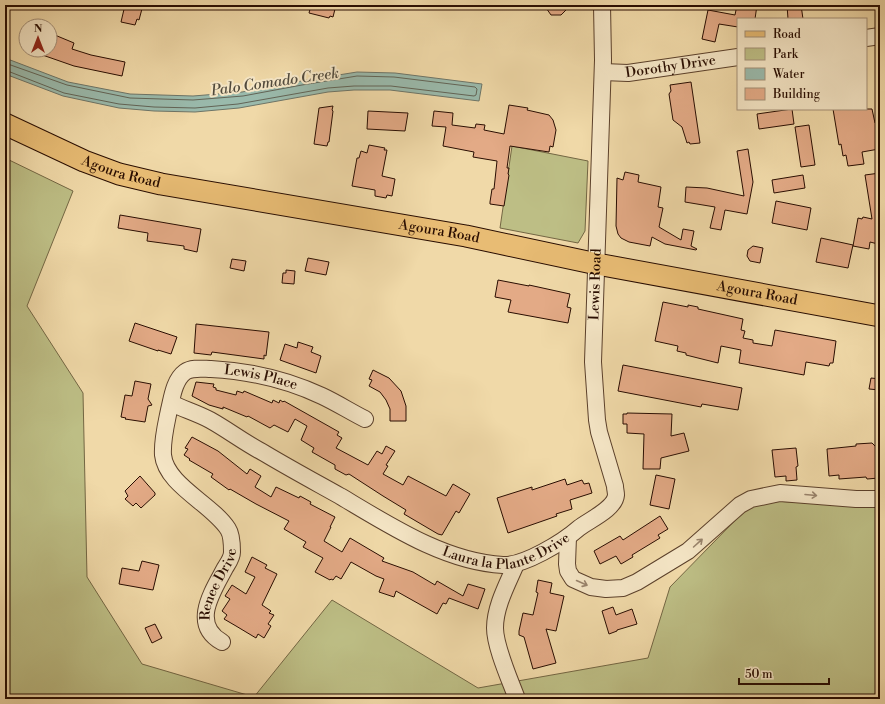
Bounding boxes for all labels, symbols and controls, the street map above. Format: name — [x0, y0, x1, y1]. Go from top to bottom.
north arrow — [18, 18, 58, 58]
legend — [737, 18, 867, 110]
text: N — [34, 22, 43, 36]
text: Road — [773, 27, 801, 42]
text: Park — [773, 47, 799, 62]
street label: Dorothy Drive — [624, 51, 717, 82]
water label: Palo Comado Creek — [209, 64, 340, 101]
text: Water — [772, 67, 805, 82]
text: Building — [772, 87, 821, 102]
street label: Agoura Road — [78, 152, 162, 193]
street label: Agoura Road — [397, 216, 481, 248]
street label: Lewis Road — [585, 248, 606, 321]
street label: Agoura Road — [714, 277, 799, 310]
street label: Lewis Place — [223, 361, 300, 394]
one-way arrow — [804, 492, 817, 499]
street label: Laura la Plante Drive — [440, 529, 573, 574]
one-way arrow — [693, 538, 703, 547]
street label: Renee Drive — [197, 548, 241, 621]
one-way arrow — [575, 580, 587, 587]
scale bar — [739, 660, 829, 686]
text: 50 m — [745, 667, 773, 682]

